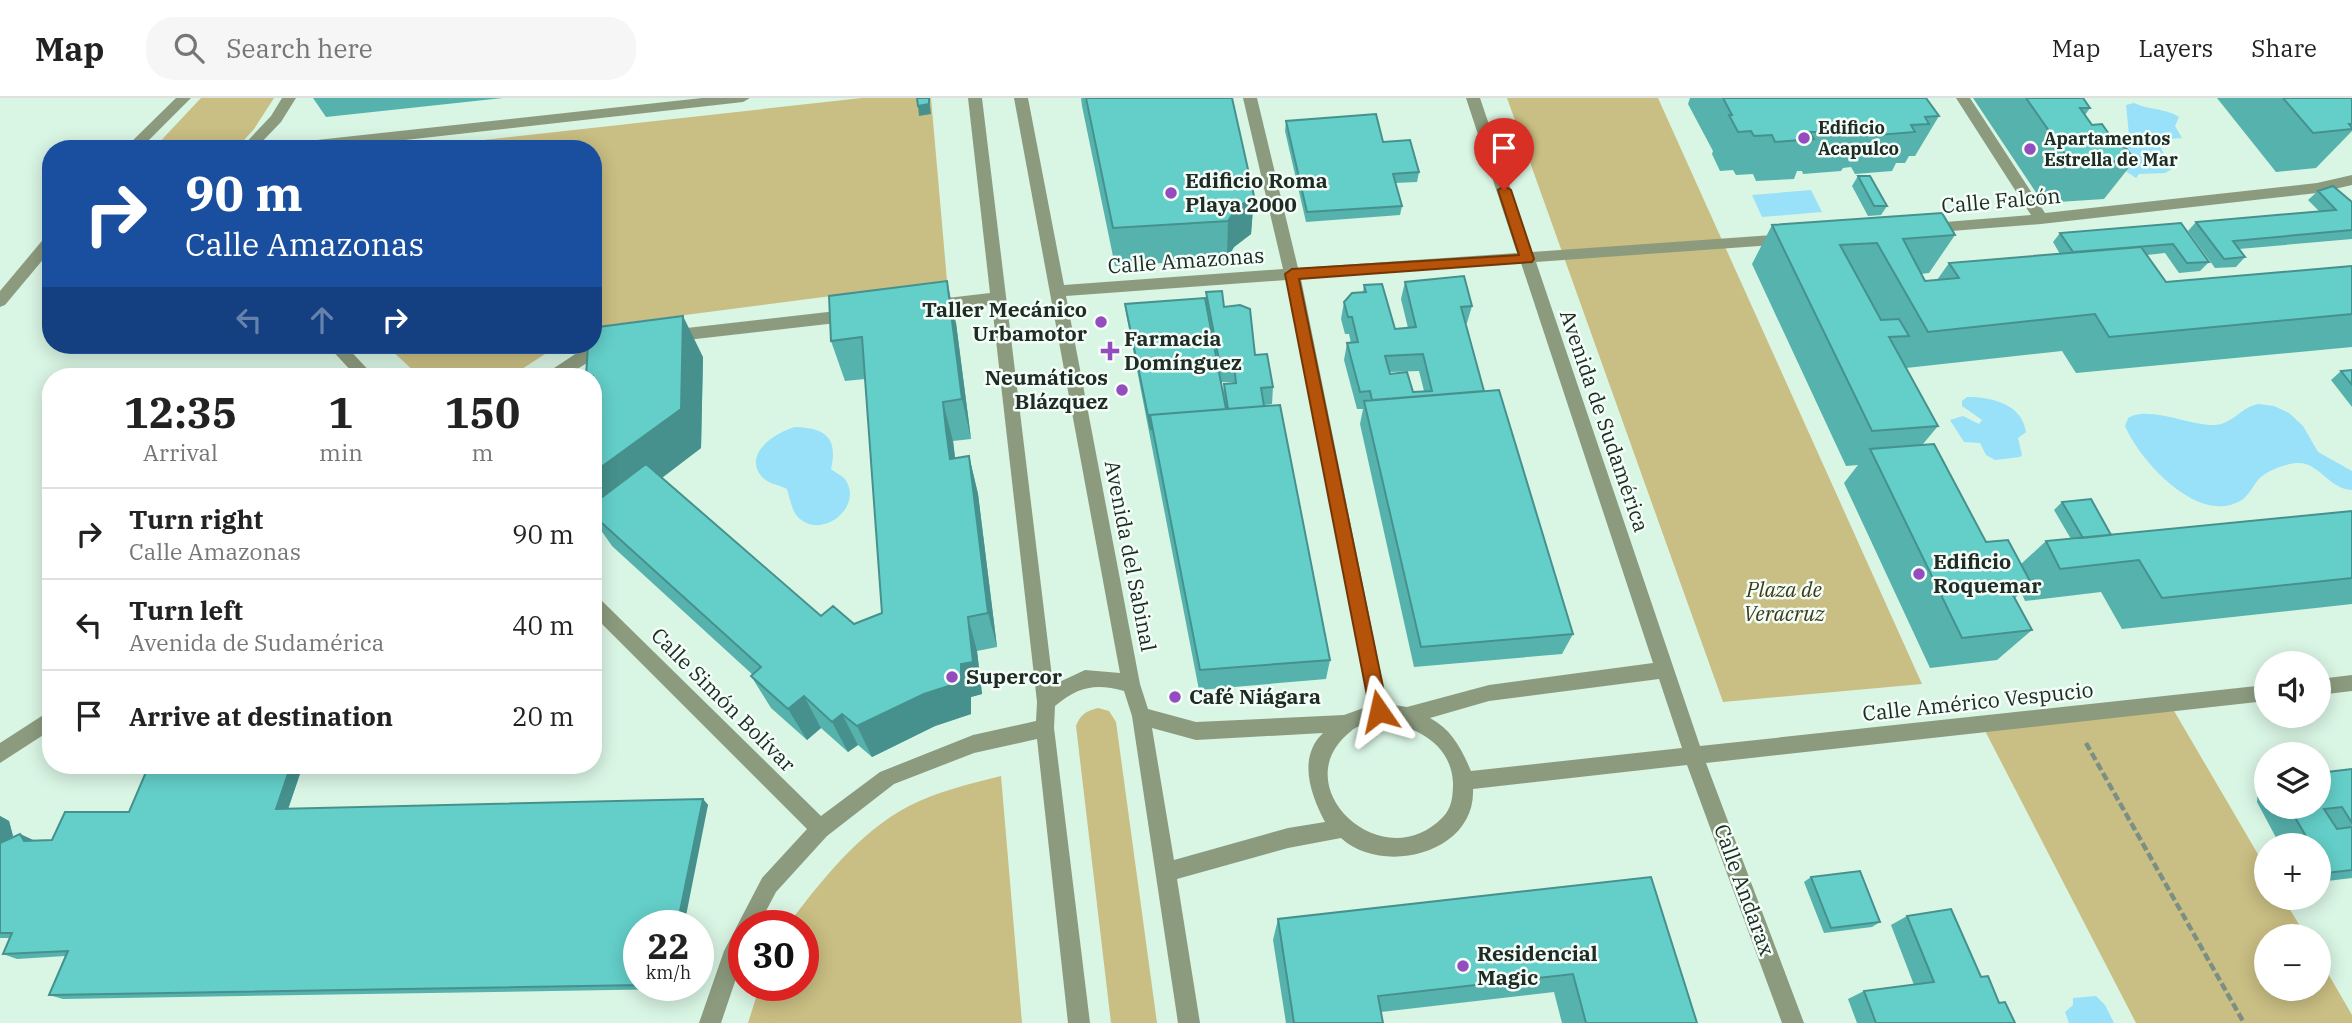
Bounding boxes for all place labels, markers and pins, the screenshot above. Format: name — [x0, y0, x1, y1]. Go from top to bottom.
place label: Edificio Acapulco — [1818, 116, 1899, 160]
pin — [1474, 118, 1534, 190]
place label: Apartamentos Estrella de Mar — [2044, 127, 2178, 171]
marker: Edificio Acapulco — [1796, 130, 1812, 146]
marker: Apartamentos Estrella de Mar — [2022, 141, 2038, 157]
place label: Edificio Roma Playa 2000 — [1185, 166, 1328, 218]
marker: Edificio Roma Playa 2000 — [1163, 185, 1179, 201]
place label: Taller Mecánico Urbamotor — [922, 295, 1088, 347]
marker: Taller Mecánico Urbamotor — [1093, 314, 1109, 330]
place label: Farmacia Domínguez — [1124, 324, 1242, 376]
marker: Farmacia Domínguez — [1102, 343, 1118, 359]
place label: Neumáticos Blázquez — [985, 363, 1108, 415]
marker: Neumáticos Blázquez — [1114, 382, 1130, 398]
place label: Edificio Roquemar — [1933, 547, 2042, 599]
marker: Edificio Roquemar — [1911, 566, 1927, 582]
place label: Supercor — [966, 662, 1063, 690]
marker: Supercor — [944, 669, 960, 685]
place label: Café Niágara — [1189, 682, 1321, 710]
marker: Café Niágara — [1167, 689, 1183, 705]
place label: Residencial Magic — [1477, 939, 1598, 991]
marker: Residencial Magic — [1455, 958, 1471, 974]

